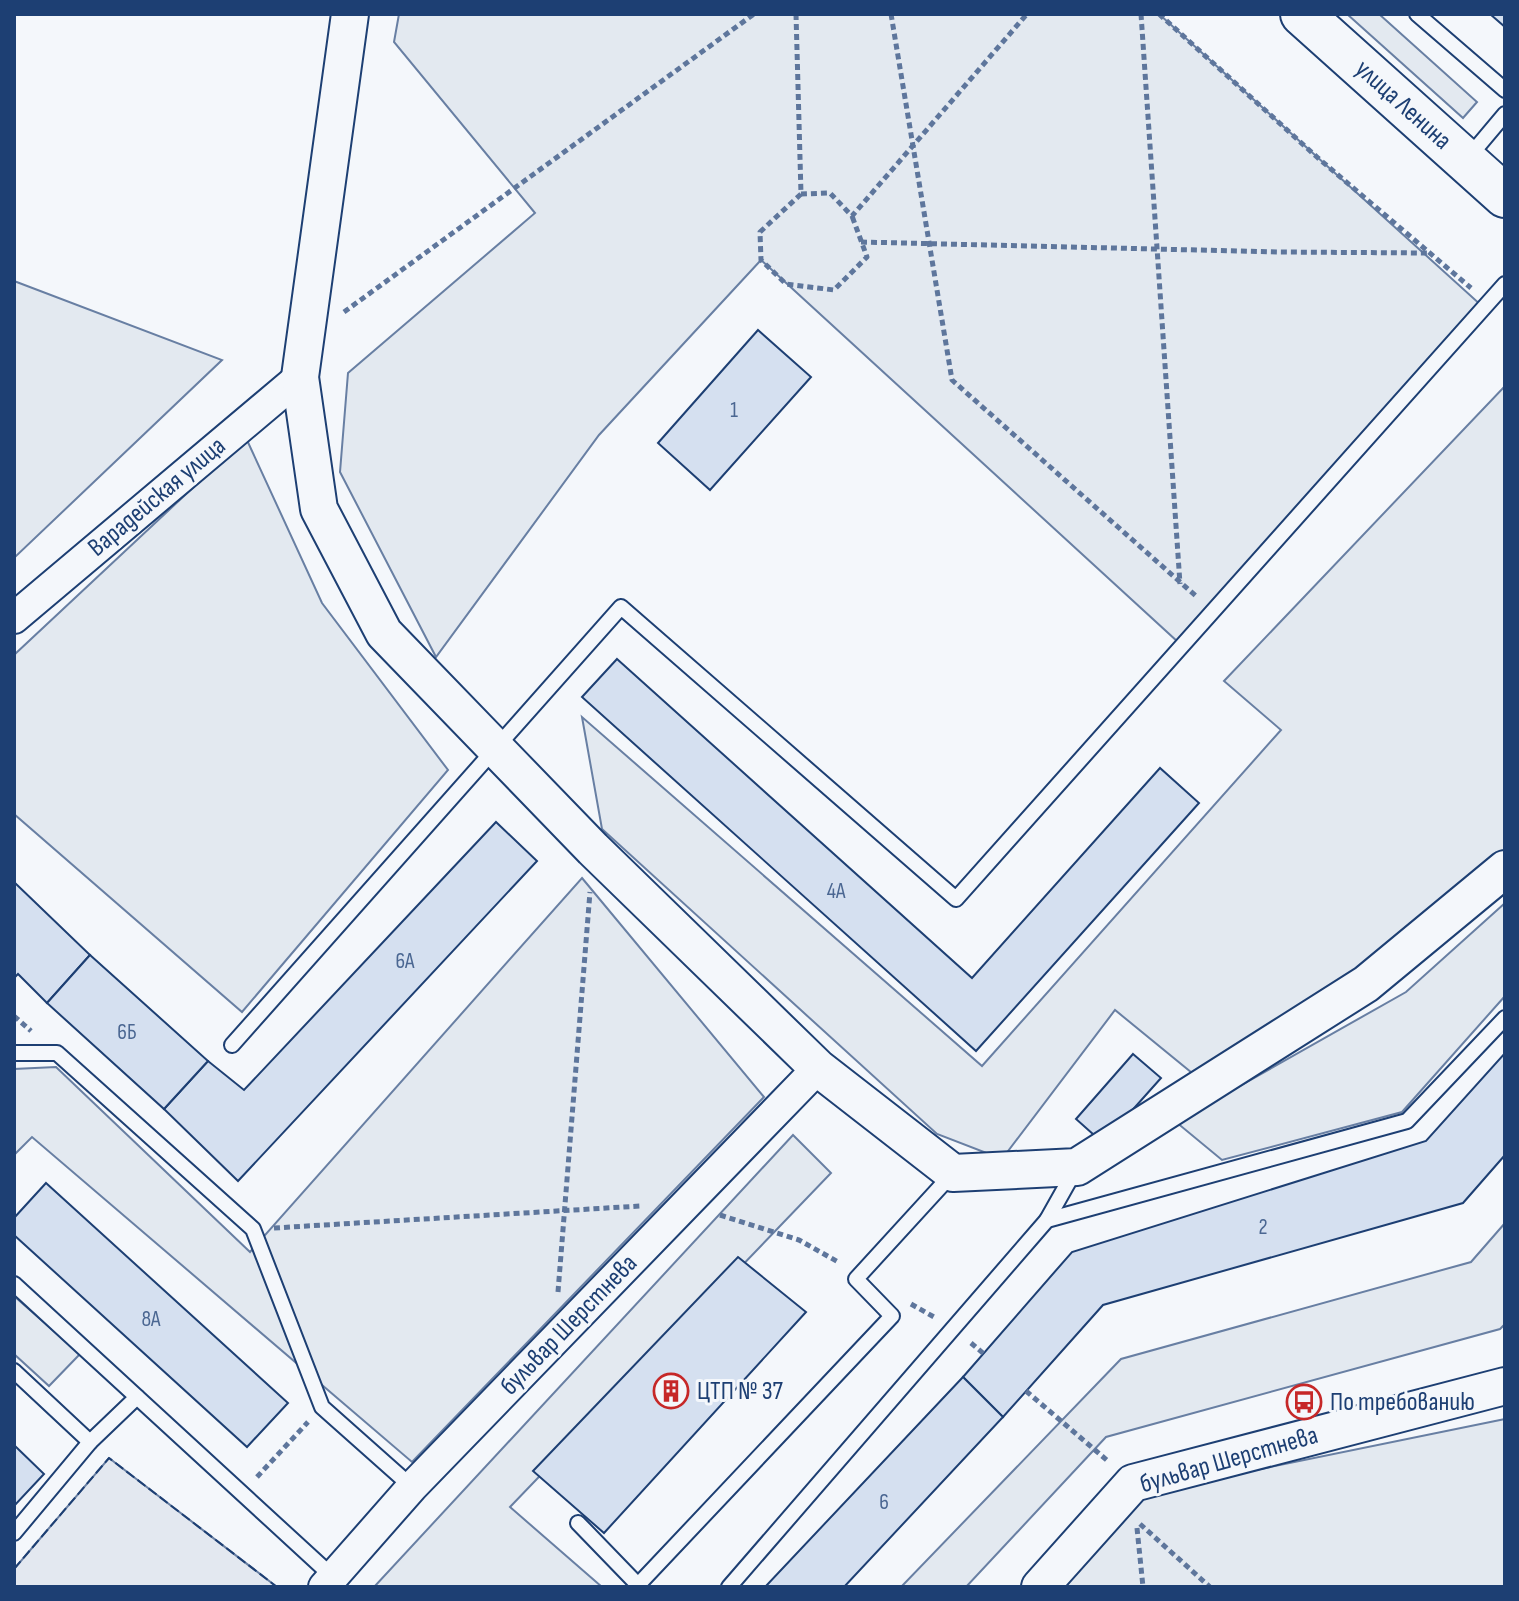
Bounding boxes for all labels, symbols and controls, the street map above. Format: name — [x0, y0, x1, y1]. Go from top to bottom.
street label: улица Ленина — [1348, 54, 1458, 156]
house number: 1 — [730, 397, 738, 424]
street label: Варадейская улица — [82, 431, 232, 563]
house number: 4А — [827, 878, 846, 905]
house number: 6А — [395, 948, 415, 975]
house number: 6Б — [117, 1019, 137, 1046]
house number: 2 — [1258, 1214, 1268, 1241]
street label: бульвар Шерстнева — [494, 1248, 644, 1402]
house number: 8А — [141, 1306, 161, 1333]
building icon: ЦТП № 37 — [652, 1372, 690, 1410]
place label: ЦТП № 37 — [697, 1376, 784, 1407]
bus stop icon: По требованию — [1285, 1383, 1323, 1421]
place label: По требованию — [1330, 1387, 1475, 1418]
street label: бульвар Шерстнева — [1136, 1420, 1322, 1500]
house number: 6 — [879, 1489, 889, 1516]

